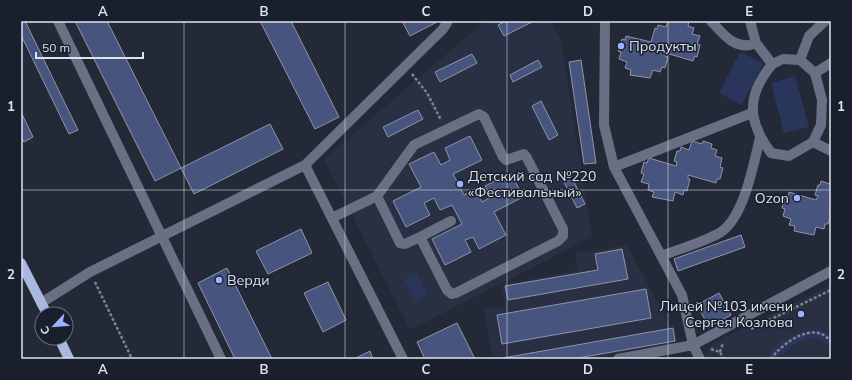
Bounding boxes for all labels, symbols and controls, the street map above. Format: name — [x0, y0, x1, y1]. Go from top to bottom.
text: A — [98, 3, 108, 19]
text: B — [260, 3, 269, 19]
text: C — [422, 3, 431, 19]
text: D — [583, 3, 593, 19]
text: E — [745, 3, 753, 19]
scale bar — [36, 34, 143, 60]
place label: Продукты — [629, 37, 697, 55]
text: 50 m — [42, 40, 70, 55]
marker: Продукты — [616, 41, 626, 51]
text: 1 — [7, 98, 15, 114]
text: 1 — [837, 98, 845, 114]
place label: Детский сад №220 «Фестивальный» — [468, 167, 596, 201]
marker: Детский сад №220 «Фестивальный» — [455, 179, 465, 189]
place label: Ozon — [755, 189, 789, 207]
marker: Ozon — [792, 193, 802, 203]
text: 2 — [7, 266, 15, 282]
text: 2 — [837, 266, 845, 282]
place label: Верди — [227, 271, 270, 289]
marker: Верди — [214, 275, 224, 285]
place label: Лицей №103 имени Сергея Козлова — [659, 297, 793, 331]
north arrow — [34, 306, 74, 346]
marker: Лицей №103 имени Сергея Козлова — [796, 309, 806, 319]
text: С — [37, 324, 53, 337]
text: A — [98, 361, 108, 377]
text: B — [260, 361, 269, 377]
text: C — [422, 361, 431, 377]
text: D — [583, 361, 593, 377]
text: E — [745, 361, 753, 377]

